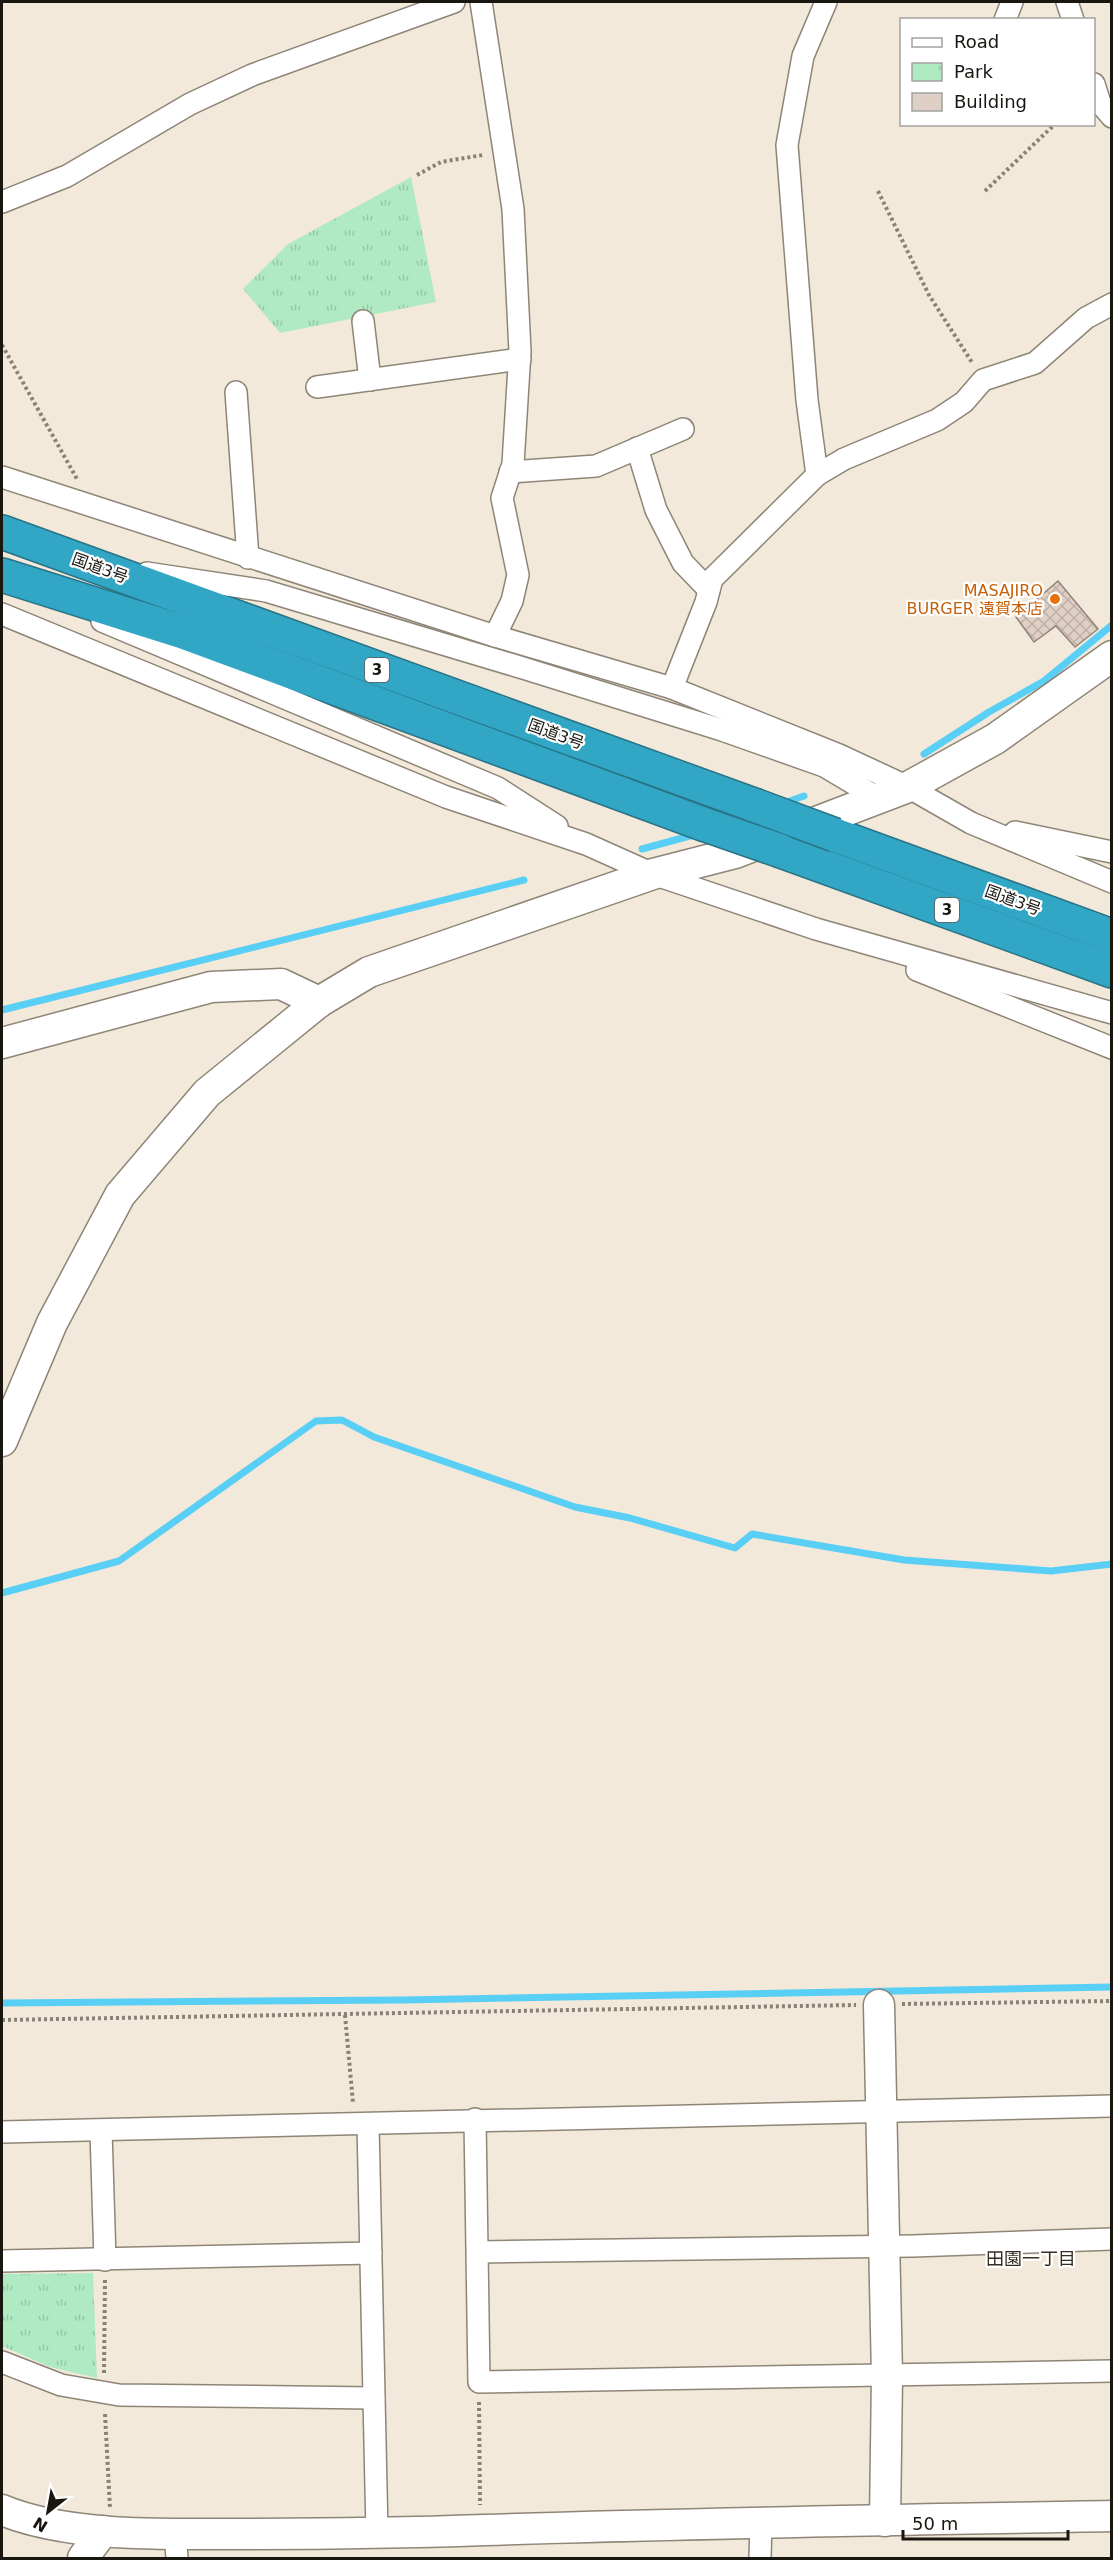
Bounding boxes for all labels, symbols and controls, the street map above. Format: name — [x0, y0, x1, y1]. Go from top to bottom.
legend — [900, 18, 1095, 126]
text: Road — [954, 31, 999, 52]
text: Park — [954, 61, 993, 82]
text: Building — [954, 91, 1027, 112]
street label: 国道3号 — [69, 549, 131, 587]
place label: MASAJIRO BURGER 遠賀本店 — [906, 581, 1043, 618]
marker: MASAJIRO BURGER 遠賀本店 — [1048, 592, 1062, 606]
road number: 3 — [365, 658, 389, 682]
street label: 国道3号 — [525, 715, 587, 753]
street label: 国道3号 — [982, 881, 1044, 919]
road number: 3 — [935, 898, 959, 922]
district label: 田園一丁目 — [986, 2248, 1076, 2269]
north arrow — [18, 2482, 78, 2542]
scale bar — [903, 2503, 1068, 2541]
text: N — [30, 2513, 51, 2536]
text: 50 m — [912, 2513, 958, 2534]

